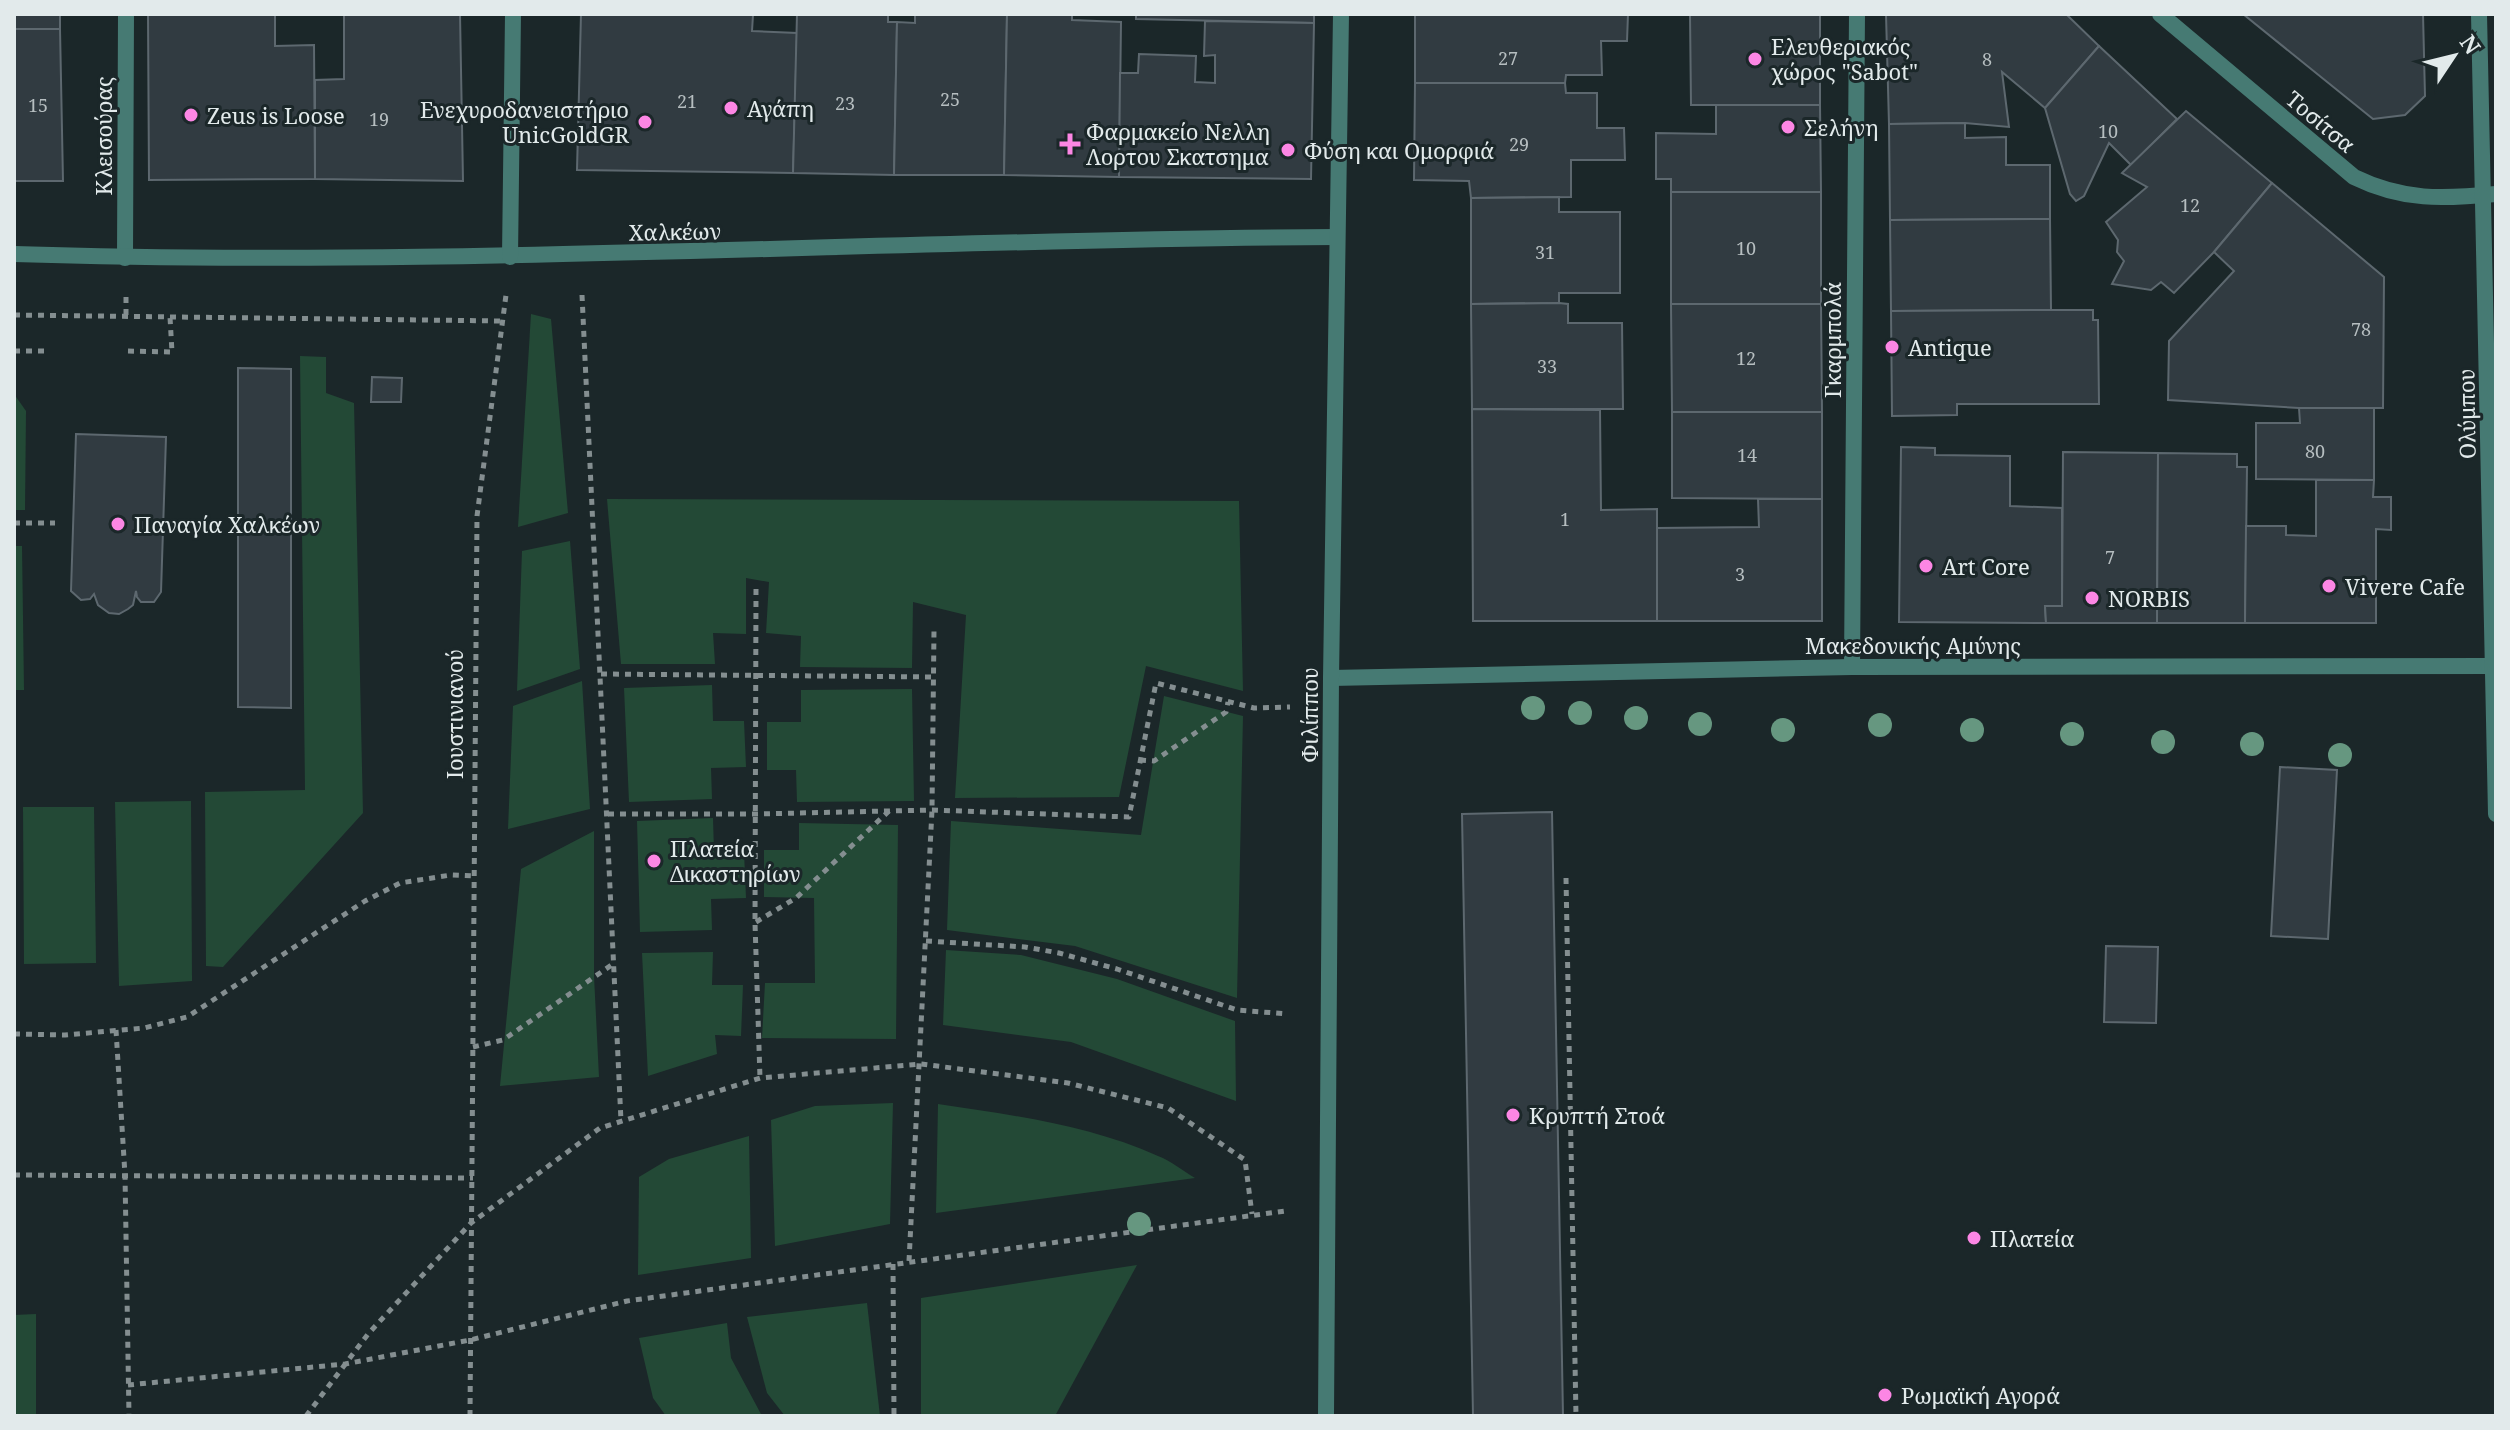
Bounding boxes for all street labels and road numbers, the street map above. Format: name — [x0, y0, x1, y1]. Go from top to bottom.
street label: Κλεισούρας — [88, 76, 118, 196]
street label: Τοσίτσα — [2280, 83, 2362, 159]
street label: Χαλκέων — [629, 215, 721, 247]
street label: Γκαρμπολά — [1817, 282, 1847, 398]
street label: Ολύμπου — [2450, 369, 2482, 459]
street label: Μακεδονικής Αμύνης — [1805, 630, 2021, 660]
street label: Ιουστινιανού — [439, 649, 469, 779]
street label: Φιλίππου — [1294, 667, 1324, 763]

